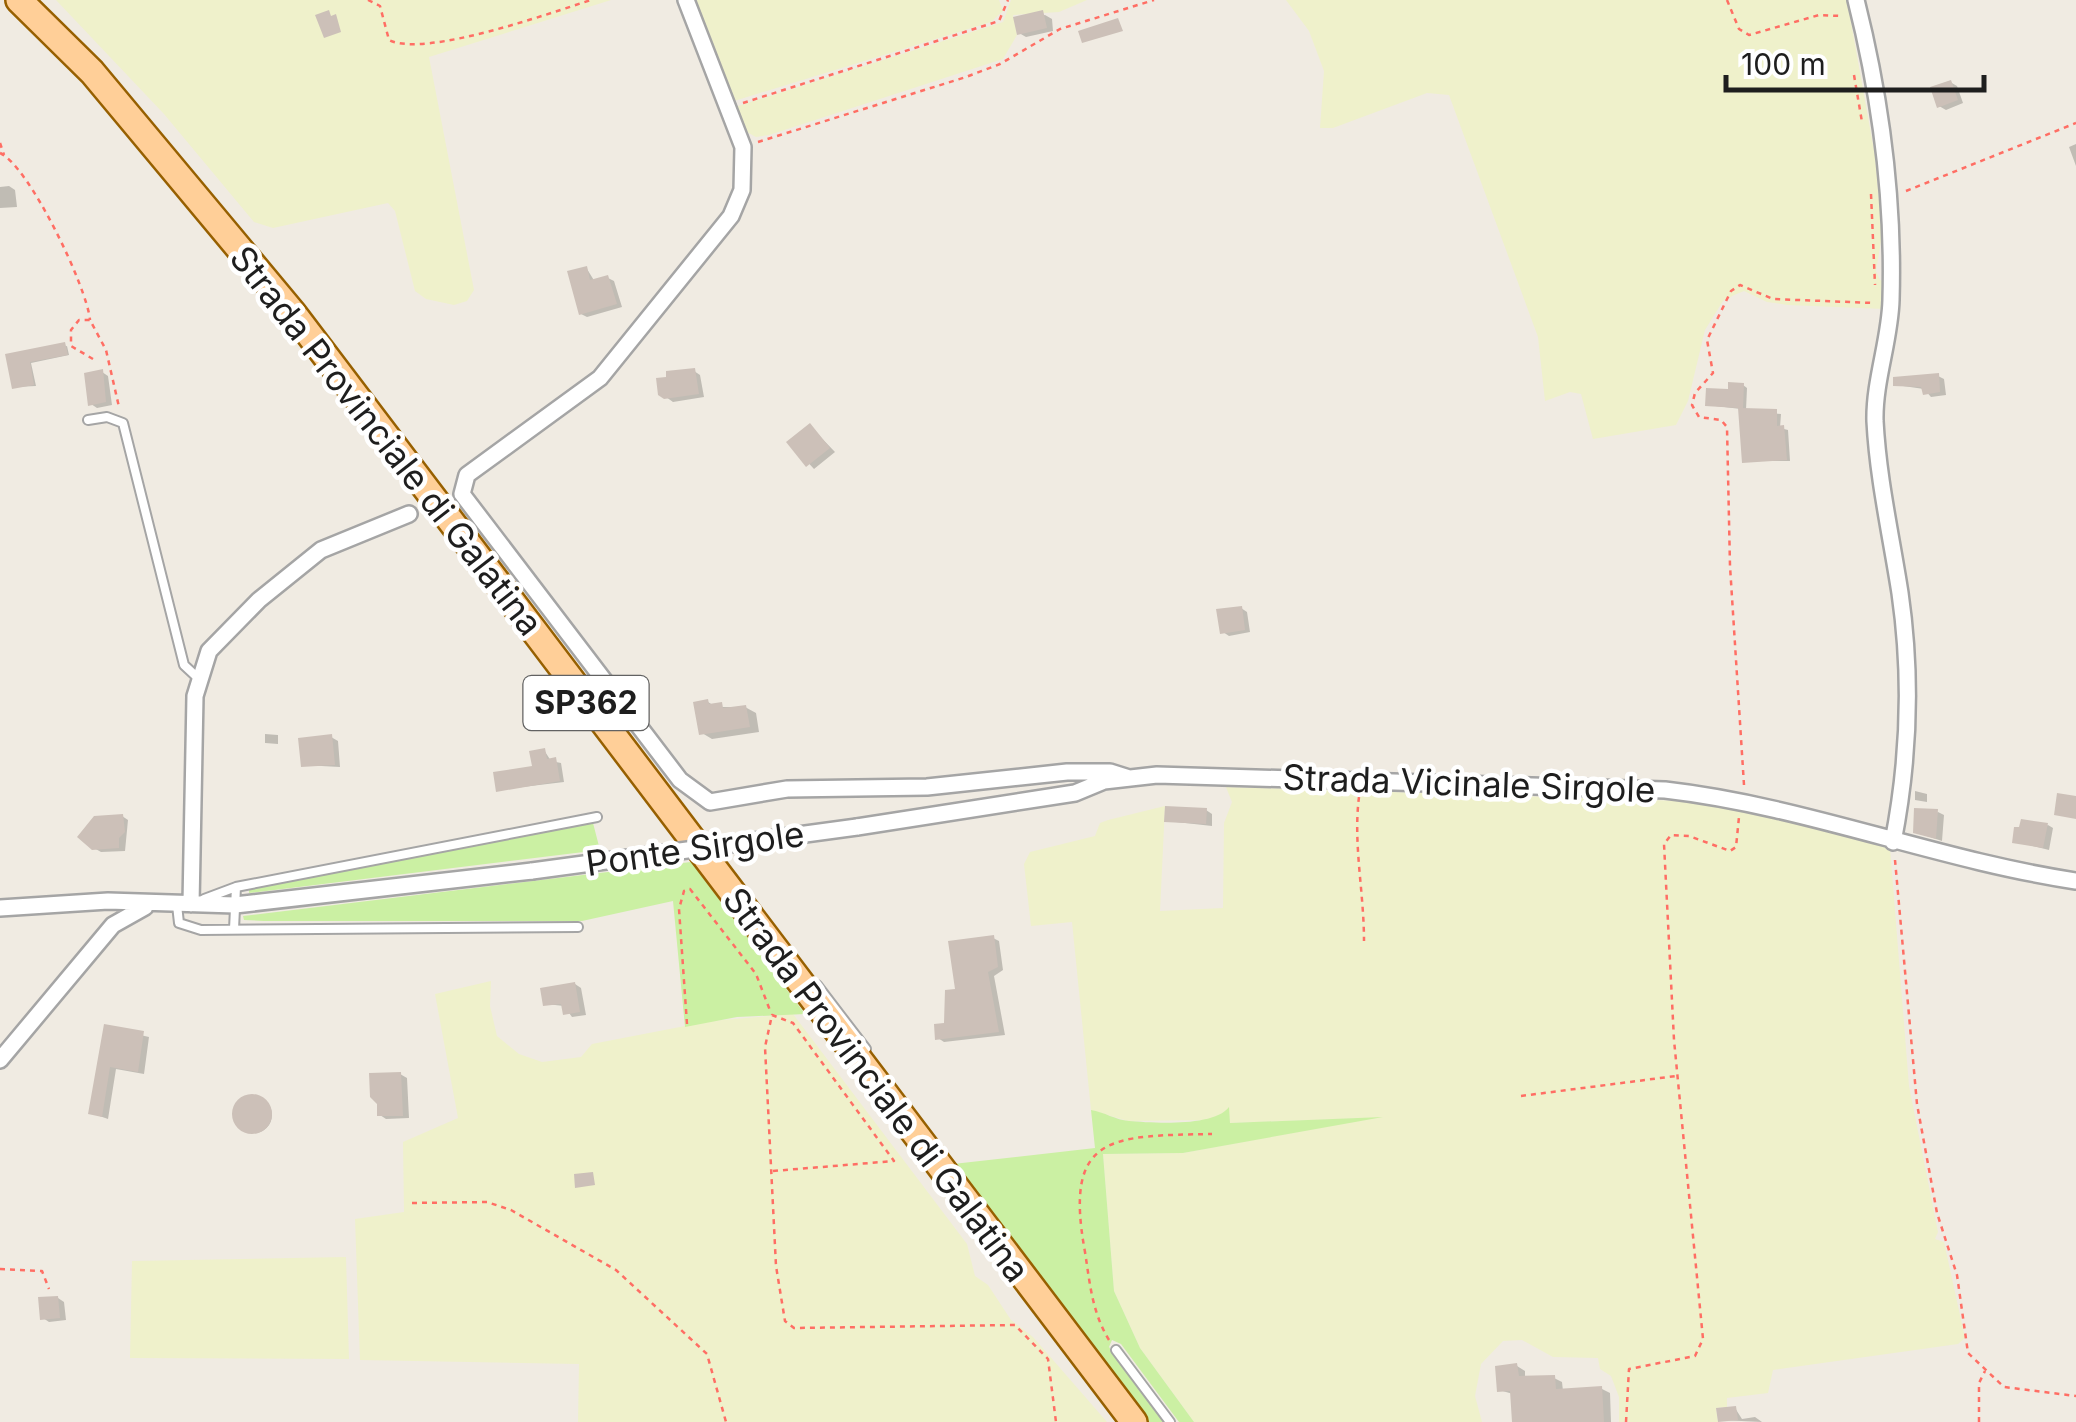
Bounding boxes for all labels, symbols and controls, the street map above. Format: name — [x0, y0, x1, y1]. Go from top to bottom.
scale bar — [1726, 30, 1984, 92]
text: 100 m — [1741, 46, 1826, 82]
street label: Strada Provinciale di Galatina — [222, 237, 552, 643]
road number: SP362 — [524, 676, 648, 730]
street label: Strada Vicinale Sirgole — [1282, 756, 1656, 810]
street label: Ponte Sirgole — [583, 812, 807, 884]
street label: Strada Provinciale di Galatina — [715, 879, 1039, 1290]

